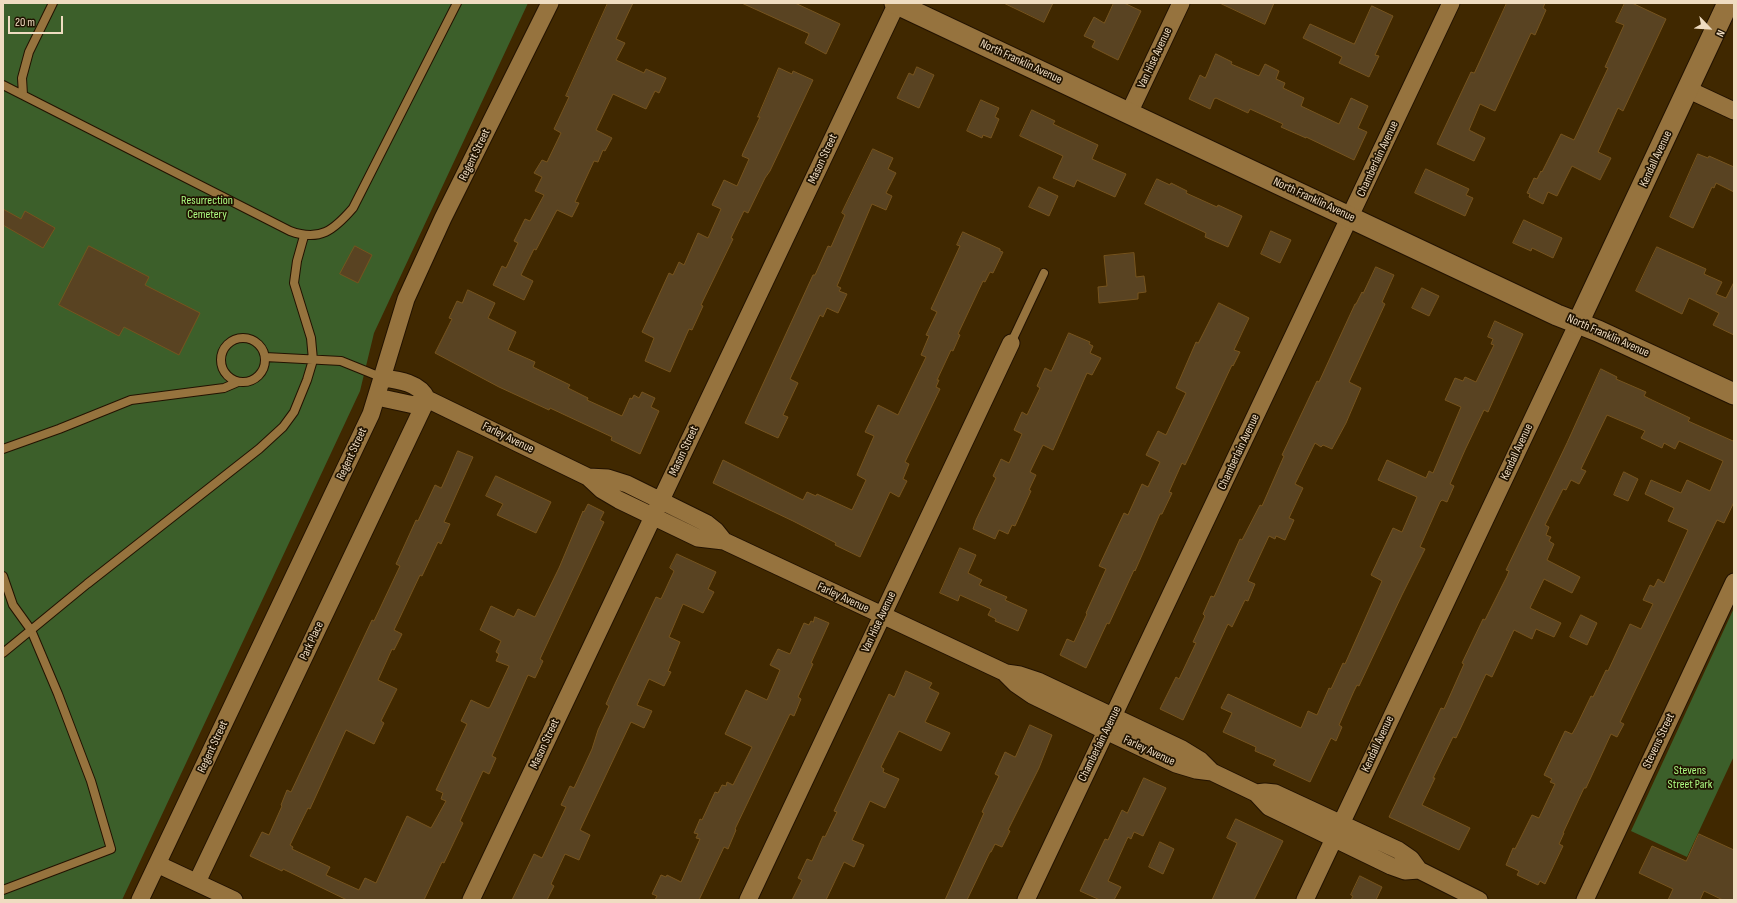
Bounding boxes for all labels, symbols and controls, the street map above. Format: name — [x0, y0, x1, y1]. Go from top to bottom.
scale bar — [10, 8, 65, 34]
north arrow — [1689, 8, 1729, 48]
text: 20 m — [15, 15, 35, 30]
street label: Van Hise Avenue — [1135, 25, 1175, 91]
text: N — [1713, 28, 1727, 39]
street label: North Franklin Avenue — [978, 37, 1064, 87]
street label: Chamberlain Avenue — [1354, 119, 1402, 199]
street label: Regent Street — [456, 127, 494, 183]
street label: Kendall Avenue — [1637, 129, 1675, 189]
street label: Mason Street — [805, 132, 841, 186]
street label: North Franklin Avenue — [1271, 175, 1357, 225]
park label: Resurrection Cemetery — [181, 194, 233, 222]
street label: North Franklin Avenue — [1565, 311, 1651, 361]
street label: Chamberlain Avenue — [1215, 412, 1263, 492]
street label: Farley Avenue — [480, 419, 536, 457]
street label: Kendall Avenue — [1498, 422, 1536, 482]
street label: Mason Street — [666, 424, 702, 478]
street label: Regent Street — [334, 426, 370, 482]
street label: Farley Avenue — [815, 580, 871, 616]
street label: Van Hise Avenue — [859, 589, 899, 655]
street label: Park Place — [297, 619, 327, 663]
street label: Chamberlain Avenue — [1076, 704, 1124, 784]
street label: Stevens Street — [1640, 711, 1678, 771]
street label: Kendall Avenue — [1359, 714, 1397, 774]
street label: Mason Street — [527, 717, 563, 771]
street label: Regent Street — [195, 719, 231, 775]
street label: Farley Avenue — [1121, 733, 1177, 769]
park label: Stevens Street Park — [1668, 764, 1712, 792]

